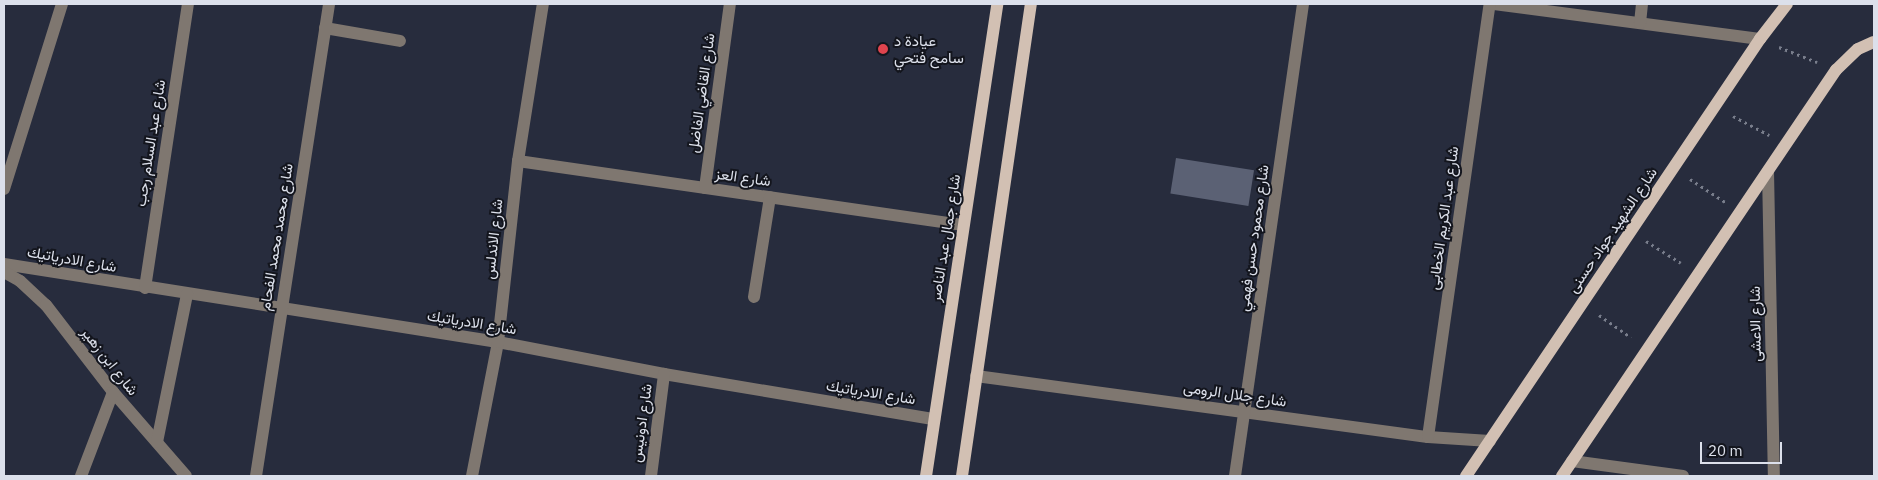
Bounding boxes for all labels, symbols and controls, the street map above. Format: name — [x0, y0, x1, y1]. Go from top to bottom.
place label: عيادة د سامح فتحي — [894, 31, 964, 66]
street label: شارع القاضي الفاضل — [684, 32, 718, 154]
marker: عيادة د سامح فتحي — [876, 42, 890, 56]
street label: شارع عبد السلام رجب — [131, 78, 169, 208]
street label: شارع عبد الكريم الخطابى — [1424, 145, 1462, 291]
street label: شارع محمد محمد الفحام — [255, 162, 297, 312]
street label: شارع العز — [714, 164, 772, 190]
street label: شارع محمود حسن فهمي — [1234, 164, 1272, 312]
street label: شارع الشهيد جواد حسنى — [1563, 164, 1661, 296]
street label: شارع جمال عبد الناصر — [926, 173, 964, 303]
street label: شارع الاندلس — [480, 198, 506, 280]
street label: شارع الادرياتيك — [26, 242, 118, 276]
street label: شارع الاعشى — [1745, 286, 1765, 362]
street label: شارع الادرياتيك — [426, 306, 518, 338]
street label: شارع ابن زهير — [78, 323, 142, 399]
street label: شارع الادرياتيك — [825, 376, 917, 408]
street label: شارع جلال الرومى — [1182, 378, 1288, 410]
street label: شارع ادونيس — [627, 382, 655, 464]
scale bar — [1703, 432, 1786, 464]
text: 20 m — [1708, 441, 1743, 460]

